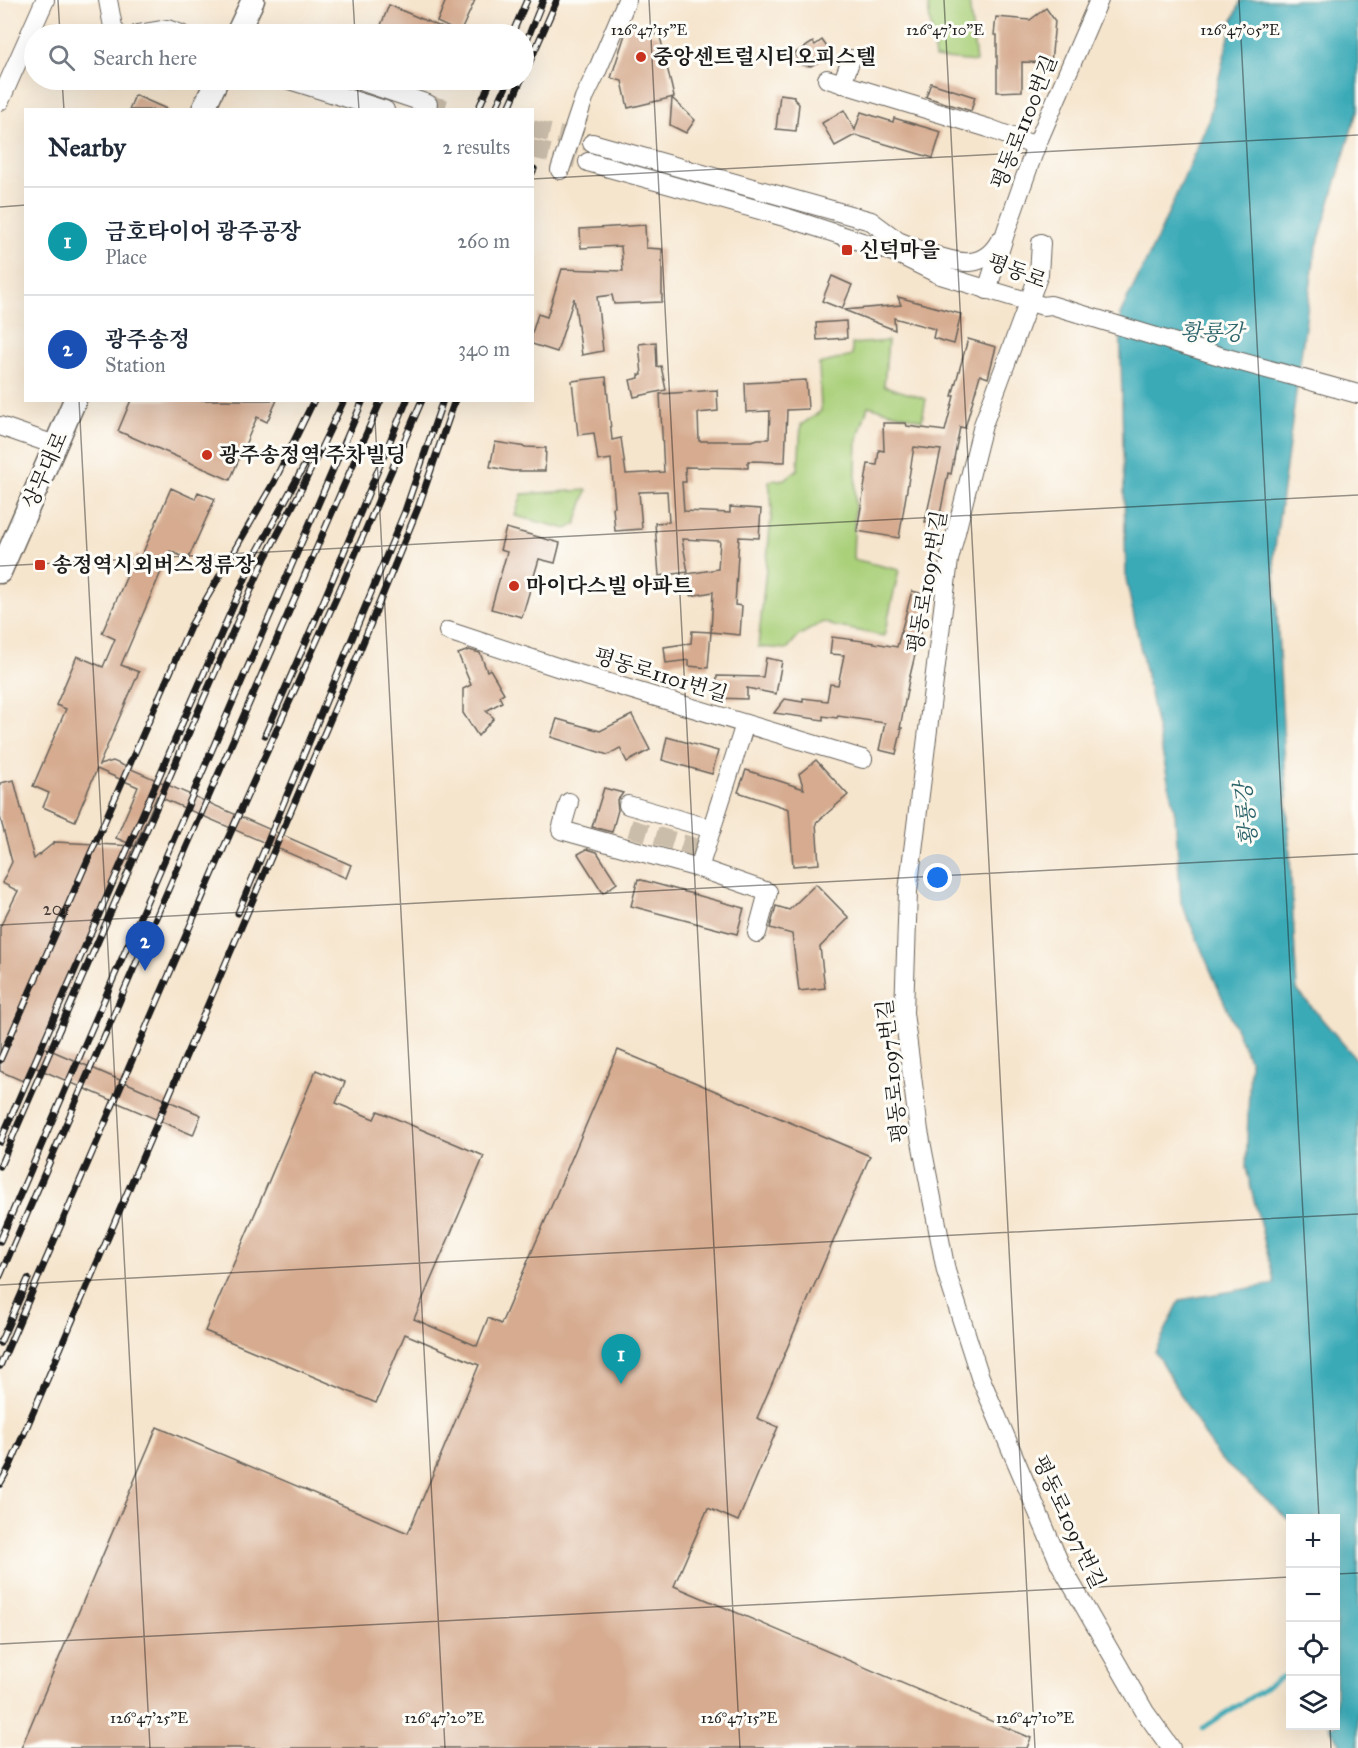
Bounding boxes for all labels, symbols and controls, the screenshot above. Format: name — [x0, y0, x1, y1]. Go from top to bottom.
text: 126°47'15"E — [611, 21, 687, 39]
text: 126°47'10"E — [906, 21, 984, 39]
text: 126°47'05"E — [1200, 21, 1280, 39]
search box — [24, 24, 534, 90]
icon: search — [45, 41, 78, 74]
text: Search here — [93, 44, 197, 71]
place label: 중앙센트럴시티오피스텔 — [653, 44, 876, 70]
marker: 중앙센트럴시티오피스텔 — [634, 50, 648, 64]
street label: 평동로1100번길 — [985, 51, 1063, 193]
text: Nearby — [48, 131, 126, 163]
text: 2 results — [442, 135, 510, 159]
text: 금호타이어 광주공장 — [105, 218, 301, 245]
text: 1 — [64, 229, 71, 253]
text: 260 m — [457, 229, 510, 253]
place label: 신덕마을 — [859, 237, 940, 263]
marker: 신덕마을 — [840, 243, 854, 257]
text: Place — [105, 245, 147, 269]
street label: 평동로 — [984, 248, 1050, 294]
water label: 황룡강 — [1180, 319, 1248, 346]
text: 광주송정 — [105, 326, 190, 353]
text: 2 — [63, 337, 72, 361]
text: 340 m — [458, 337, 510, 361]
text: Station — [105, 353, 166, 377]
street label: 상무대로 — [17, 428, 73, 512]
place label: 광주송정역 주차빌딩 — [219, 442, 406, 468]
marker: 광주송정역 주차빌딩 — [200, 448, 214, 462]
street label: 평동로1097번길 — [902, 509, 952, 655]
place label: 송정역시외버스정류장 — [52, 552, 256, 578]
marker: 송정역시외버스정류장 — [33, 558, 47, 572]
place label: 마이다스빌 아파트 — [526, 573, 693, 599]
marker: 마이다스빌 아파트 — [507, 579, 521, 593]
street label: 평동로1101번길 — [591, 642, 731, 708]
water label: 황룡강 — [1229, 777, 1263, 847]
your location — [923, 863, 952, 892]
house number: 201 — [43, 898, 69, 920]
pin: 2 — [126, 922, 164, 971]
street label: 평동로1097번길 — [872, 998, 912, 1144]
pin: 1 — [602, 1334, 640, 1384]
street label: 평동로1097번길 — [1027, 1451, 1111, 1593]
map controls — [1286, 1514, 1340, 1730]
button: + — [1286, 1514, 1340, 1568]
button: − — [1286, 1568, 1340, 1622]
button: locate — [1286, 1622, 1340, 1676]
button: layers — [1286, 1676, 1340, 1730]
text: 126°47'25"E — [110, 1709, 188, 1727]
text: 126°47'20"E — [404, 1709, 484, 1727]
text: 126°47'15"E — [701, 1709, 777, 1727]
text: 126°47'10"E — [996, 1709, 1074, 1727]

